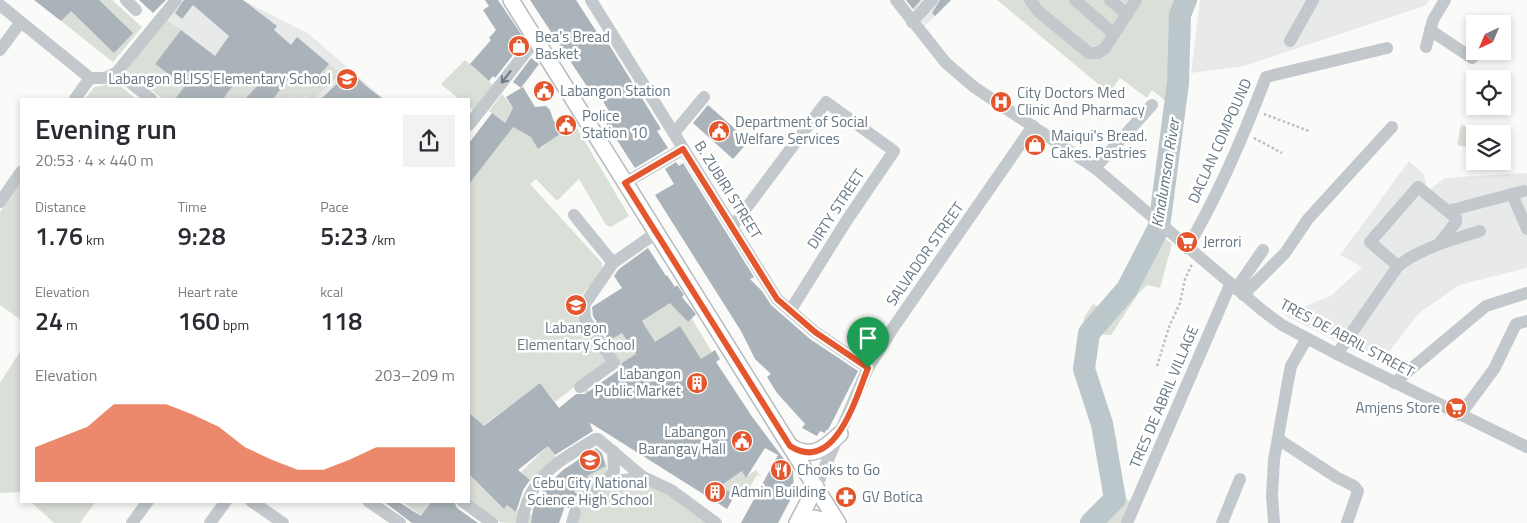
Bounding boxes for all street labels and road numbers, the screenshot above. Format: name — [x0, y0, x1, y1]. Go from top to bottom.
street label: DACLAN COMPOUND — [1182, 75, 1257, 207]
street label: B. ZUBIRI STREET — [689, 136, 768, 244]
street label: DIRTY STREET — [801, 164, 870, 253]
street label: SALVADOR STREET — [880, 197, 969, 310]
street label: TRES DE ABRIL STREET — [1276, 292, 1419, 383]
street label: TRES DE ABRIL VILLAGE — [1123, 322, 1204, 472]

